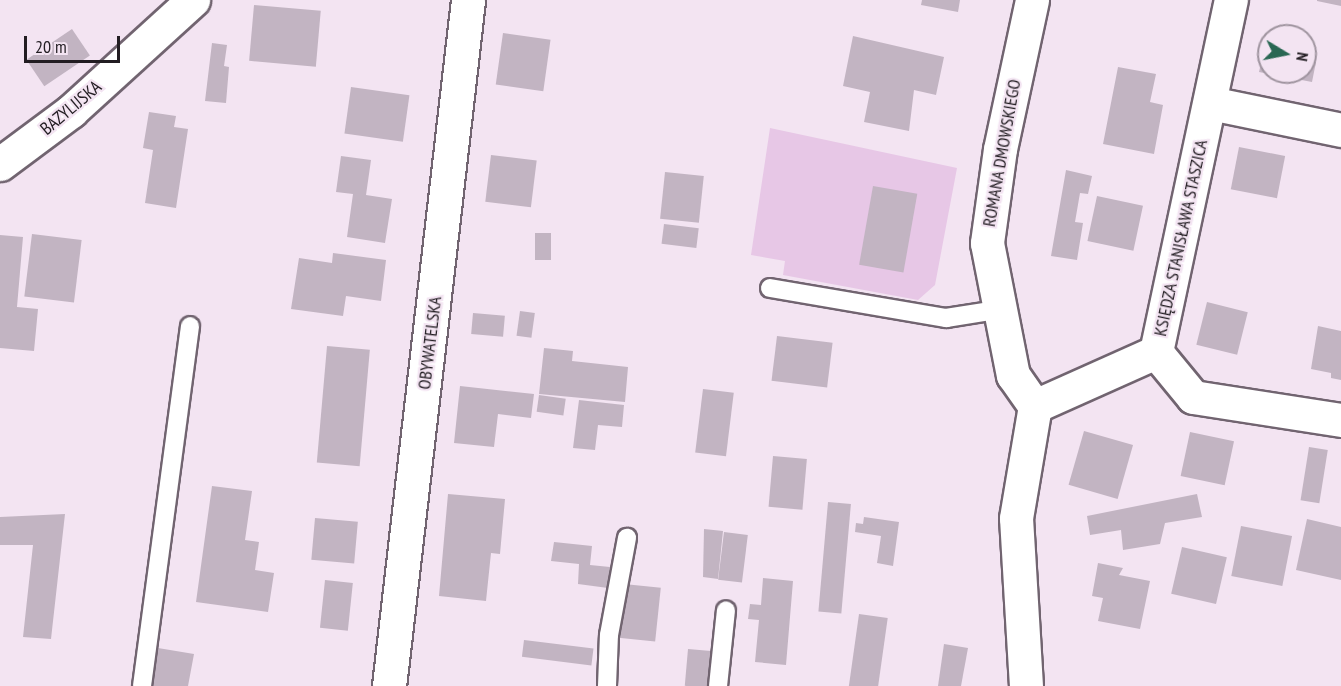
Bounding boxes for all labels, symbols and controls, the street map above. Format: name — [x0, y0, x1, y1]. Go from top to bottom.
scale bar — [27, 24, 123, 62]
north arrow — [1257, 24, 1317, 84]
text: 20 m — [35, 35, 67, 58]
text: N — [1292, 51, 1313, 63]
street label: BAZYLIJSKA — [36, 76, 106, 140]
street label: ROMANA DMOWSKIEGO — [978, 77, 1026, 229]
street label: KSIĘDZA STANISŁAWA STASZICA — [1149, 137, 1213, 339]
street label: OBYWATELSKA — [414, 295, 446, 391]

